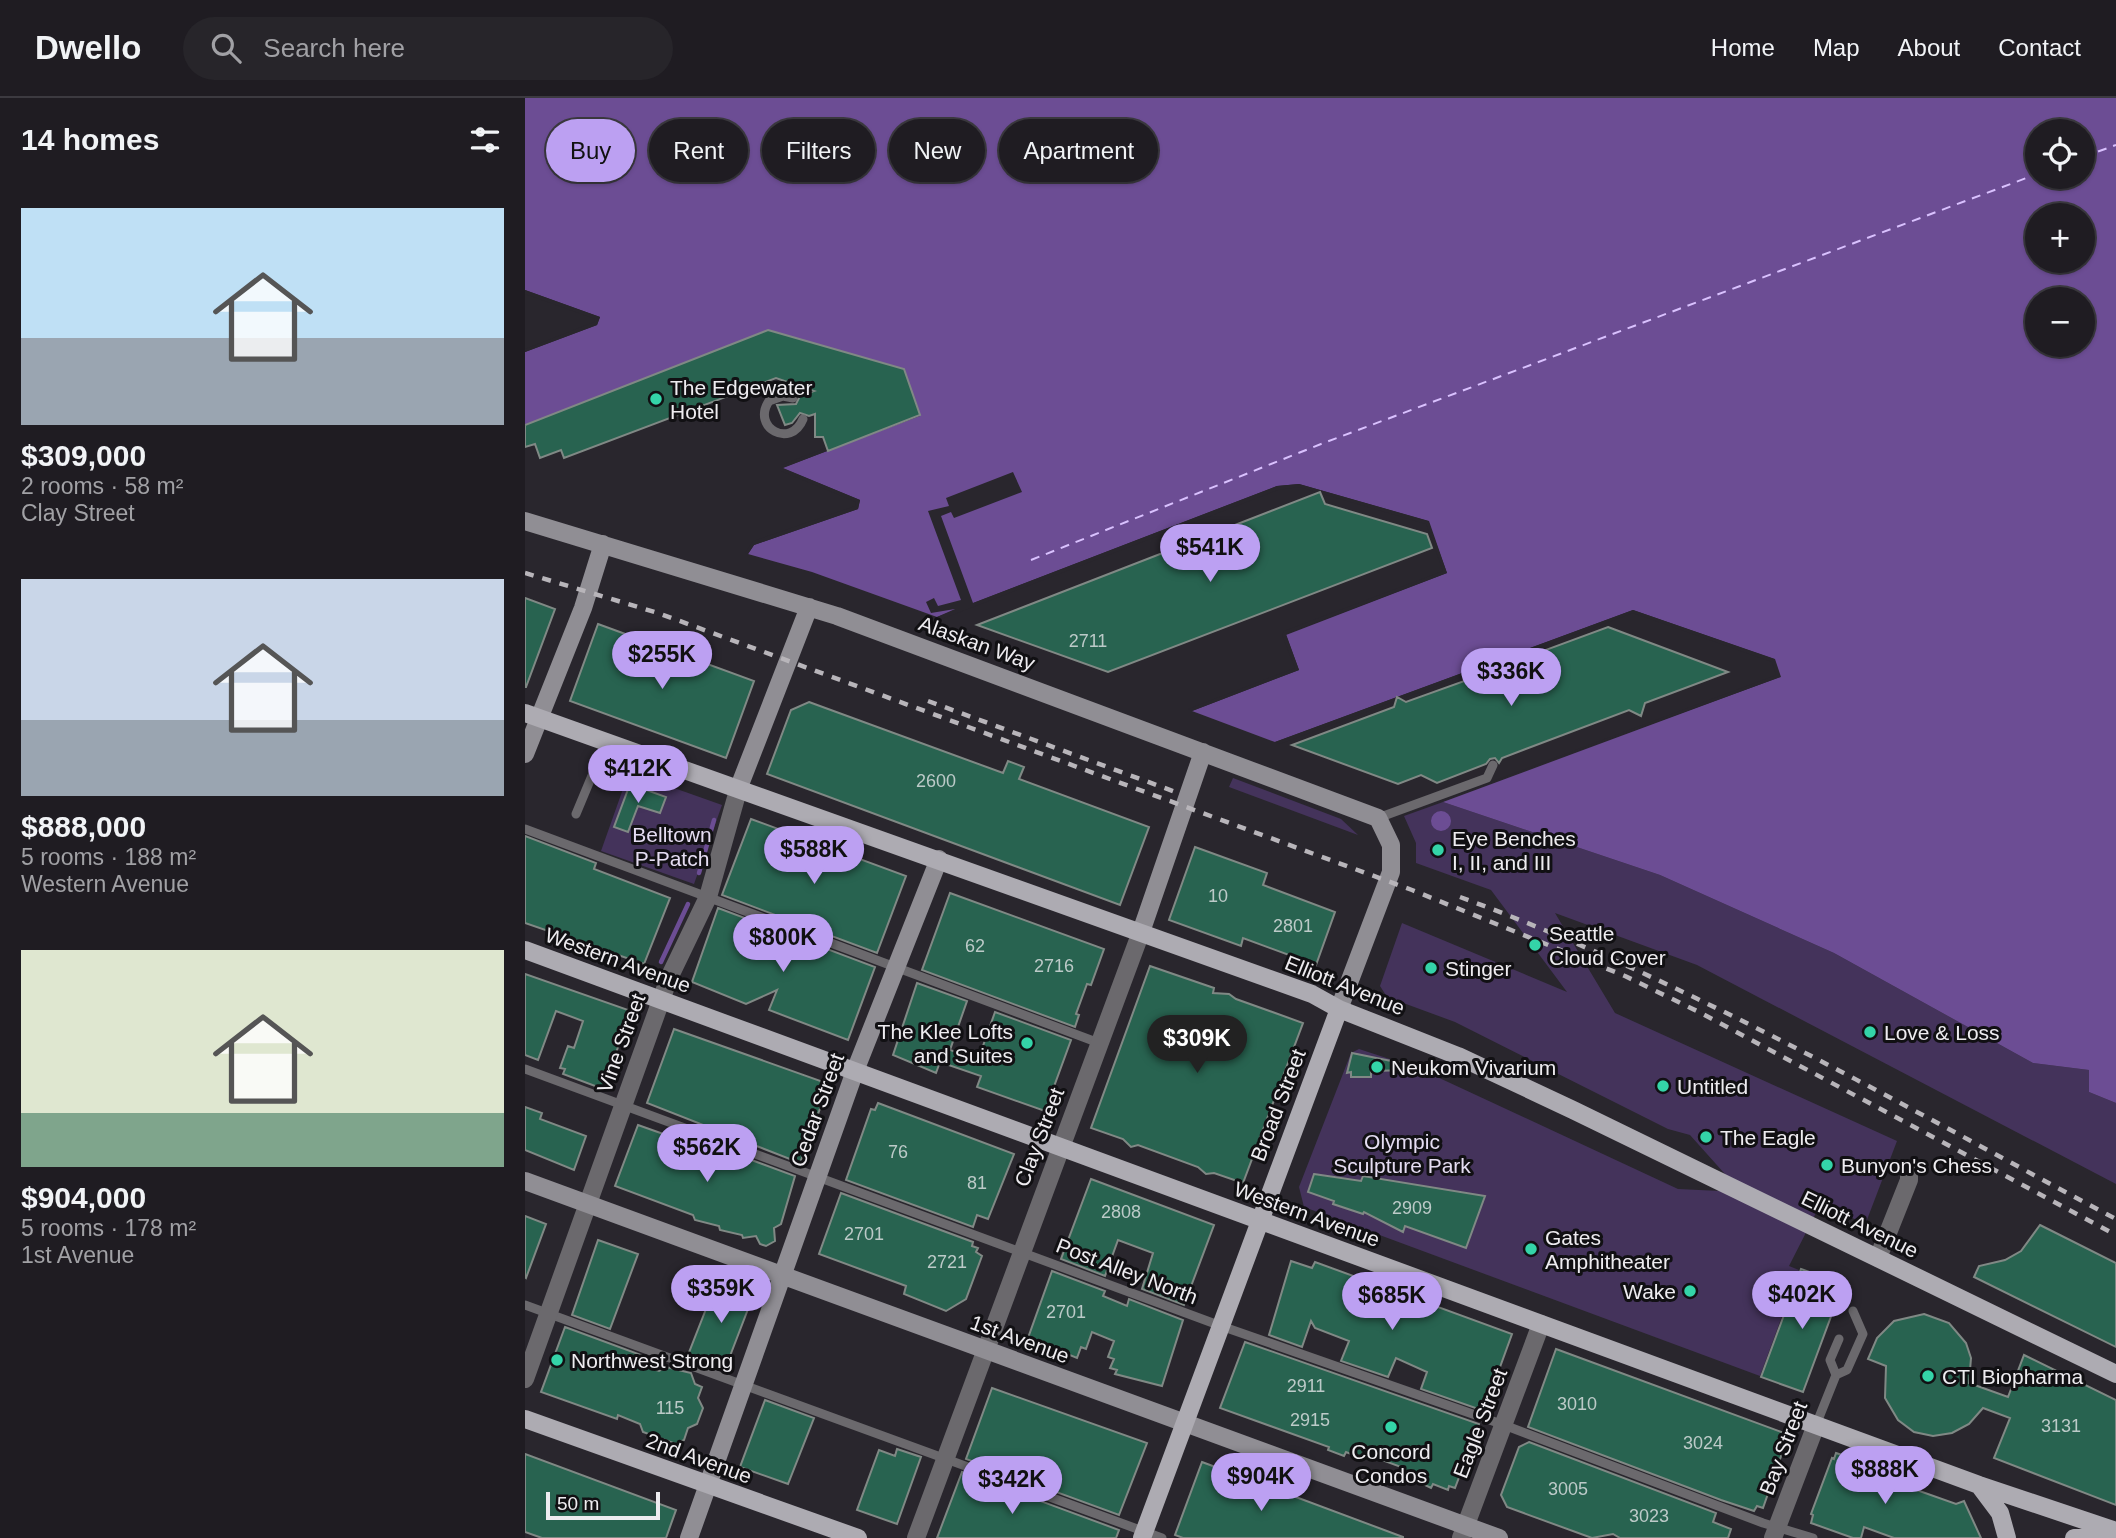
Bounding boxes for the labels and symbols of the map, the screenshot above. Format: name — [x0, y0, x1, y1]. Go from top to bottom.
place label: The Edgewater Hotel — [670, 376, 812, 423]
marker: The Edgewater Hotel — [648, 391, 664, 407]
pin: $541K — [1161, 524, 1259, 584]
street label: Alaskan Way — [916, 611, 1039, 675]
house number: 2711 — [1069, 631, 1107, 651]
pin: $255K — [613, 632, 711, 691]
pin: $336K — [1462, 648, 1560, 708]
pin: $412K — [589, 746, 687, 805]
house number: 2600 — [916, 771, 956, 791]
park label: Belltown P-Patch — [632, 823, 712, 870]
pin: $588K — [765, 826, 863, 886]
place label: Eye Benches I, II, and III — [1452, 827, 1576, 874]
marker: Eye Benches I, II, and III — [1430, 842, 1446, 858]
house number: 10 — [1208, 886, 1228, 906]
pin: $800K — [734, 914, 832, 974]
house number: 2801 — [1273, 916, 1313, 936]
place label: Seattle Cloud Cover — [1549, 922, 1666, 969]
street label: Western Avenue — [542, 923, 694, 997]
house number: 62 — [965, 936, 985, 956]
marker: Seattle Cloud Cover — [1527, 937, 1543, 953]
street label: Elliott Avenue — [1282, 951, 1408, 1019]
house number: 2716 — [1034, 956, 1074, 976]
place label: Stinger — [1445, 957, 1512, 980]
marker: Stinger — [1423, 960, 1439, 976]
street label: Vine Street — [592, 990, 650, 1096]
pin: $309K — [1148, 1016, 1246, 1075]
place label: The Klee Lofts and Suites — [878, 1020, 1013, 1067]
place label: Love & Loss — [1884, 1021, 2000, 1044]
marker: Love & Loss — [1862, 1024, 1878, 1040]
marker: The Klee Lofts and Suites — [1019, 1035, 1035, 1051]
street label: Broad Street — [1246, 1046, 1310, 1164]
street label: Cedar Street — [786, 1050, 848, 1170]
place label: Neukom Vivarium — [1391, 1056, 1556, 1079]
marker: Neukom Vivarium — [1369, 1059, 1385, 1075]
place label: Untitled — [1677, 1075, 1748, 1098]
marker: Untitled — [1655, 1078, 1671, 1094]
street label: Clay Street — [1010, 1084, 1068, 1190]
pin: $562K — [658, 1124, 756, 1184]
place label: The Eagle — [1720, 1126, 1816, 1149]
marker: The Eagle — [1698, 1129, 1714, 1145]
park label: Olympic Sculpture Park — [1333, 1130, 1471, 1177]
house number: 76 — [888, 1142, 908, 1162]
place label: Bunyon's Chess — [1841, 1154, 1992, 1177]
marker: Bunyon's Chess — [1819, 1157, 1835, 1173]
house number: 81 — [967, 1173, 987, 1193]
street label: Western Avenue — [1231, 1177, 1383, 1251]
street label: Elliott Avenue — [1798, 1186, 1922, 1262]
house number: 2909 — [1392, 1198, 1432, 1218]
house number: 2808 — [1101, 1202, 1141, 1222]
house number: 2701 — [844, 1224, 884, 1244]
place label: Gates Amphitheater — [1545, 1226, 1670, 1273]
street label: Post Alley North — [1053, 1233, 1201, 1309]
marker: Gates Amphitheater — [1523, 1241, 1539, 1257]
house number: 2721 — [927, 1252, 967, 1272]
pin: $359K — [672, 1266, 770, 1325]
pin: $685K — [1343, 1272, 1441, 1332]
pin: $402K — [1753, 1272, 1851, 1331]
place label: Wake — [1623, 1280, 1676, 1303]
marker: Wake — [1682, 1283, 1698, 1299]
house number: 2701 — [1046, 1302, 1086, 1322]
street label: 1st Avenue — [967, 1310, 1073, 1368]
place label: Northwest Strong — [571, 1349, 733, 1372]
marker: Northwest Strong — [549, 1352, 565, 1368]
street label: Eagle Street — [1449, 1365, 1512, 1481]
place label: CTI Biopharma — [1942, 1365, 2084, 1388]
marker: CTI Biopharma — [1920, 1368, 1936, 1384]
house number: 2911 — [1287, 1376, 1325, 1396]
house number: 3010 — [1557, 1394, 1597, 1414]
house number: 115 — [656, 1398, 684, 1418]
street label: Bay Street — [1755, 1398, 1811, 1498]
house number: 2915 — [1290, 1410, 1330, 1430]
house number: 3131 — [2041, 1416, 2081, 1436]
marker: Concord Condos — [1383, 1419, 1399, 1435]
street label: 2nd Avenue — [643, 1428, 755, 1488]
house number: 3024 — [1683, 1433, 1723, 1453]
place label: Concord Condos — [1351, 1440, 1431, 1487]
pin: $888K — [1836, 1446, 1934, 1506]
pin: $904K — [1212, 1454, 1310, 1513]
pin: $342K — [963, 1456, 1061, 1516]
house number: 3005 — [1548, 1479, 1588, 1499]
scale bar — [546, 1489, 660, 1521]
house number: 3023 — [1629, 1506, 1669, 1526]

